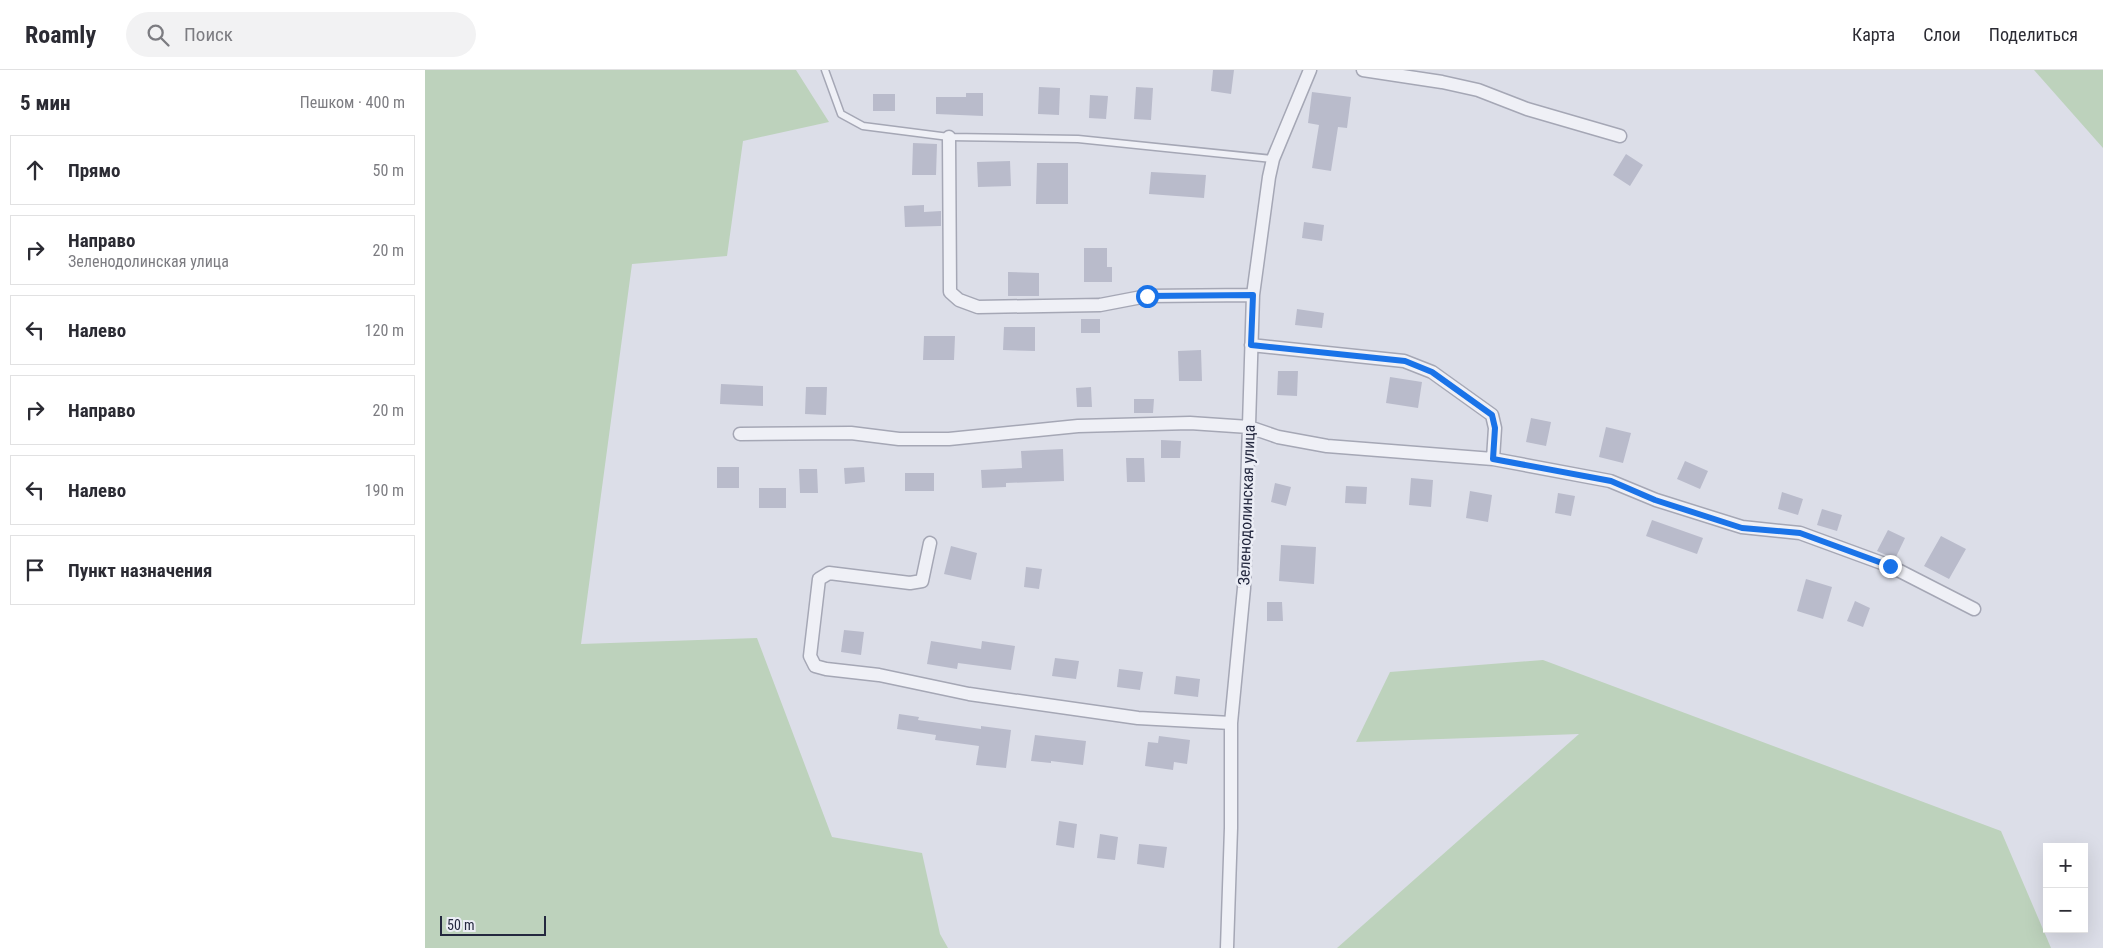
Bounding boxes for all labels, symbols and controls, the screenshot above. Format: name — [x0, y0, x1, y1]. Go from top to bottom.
search box — [126, 12, 476, 57]
text: Roamly — [25, 21, 96, 49]
icon: search — [144, 21, 172, 49]
text: Поиск — [184, 23, 233, 46]
text: Карта — [1852, 24, 1895, 45]
text: Слои — [1923, 24, 1961, 45]
text: Поделиться — [1989, 24, 2078, 45]
text: 5 мин — [20, 91, 70, 115]
text: Пешком · 400 m — [300, 93, 405, 112]
icon: ahead — [21, 156, 49, 184]
text: Прямо — [68, 159, 121, 182]
text: 50 m — [372, 161, 404, 180]
text: Направо — [68, 229, 135, 252]
icon: right — [21, 236, 49, 264]
text: 20 m — [372, 241, 404, 260]
text: Зеленодолинская улица — [68, 252, 229, 271]
route start — [1136, 285, 1159, 308]
icon: left — [21, 316, 49, 344]
text: Налево — [68, 319, 126, 342]
text: 120 m — [365, 321, 404, 340]
icon: right — [21, 396, 49, 424]
text: Направо — [68, 399, 135, 422]
text: 20 m — [372, 401, 404, 420]
street label: Зеленодолинская улица — [1234, 424, 1259, 586]
icon: left — [21, 476, 49, 504]
text: Налево — [68, 479, 126, 502]
text: 190 m — [365, 481, 404, 500]
route end — [1879, 555, 1902, 578]
icon: arrive — [21, 556, 49, 584]
text: Пункт назначения — [68, 559, 212, 582]
map controls — [2043, 843, 2088, 933]
button: + — [2043, 843, 2088, 888]
button: − — [2043, 888, 2088, 933]
scale bar — [440, 913, 546, 936]
text: 50 m — [447, 917, 475, 933]

